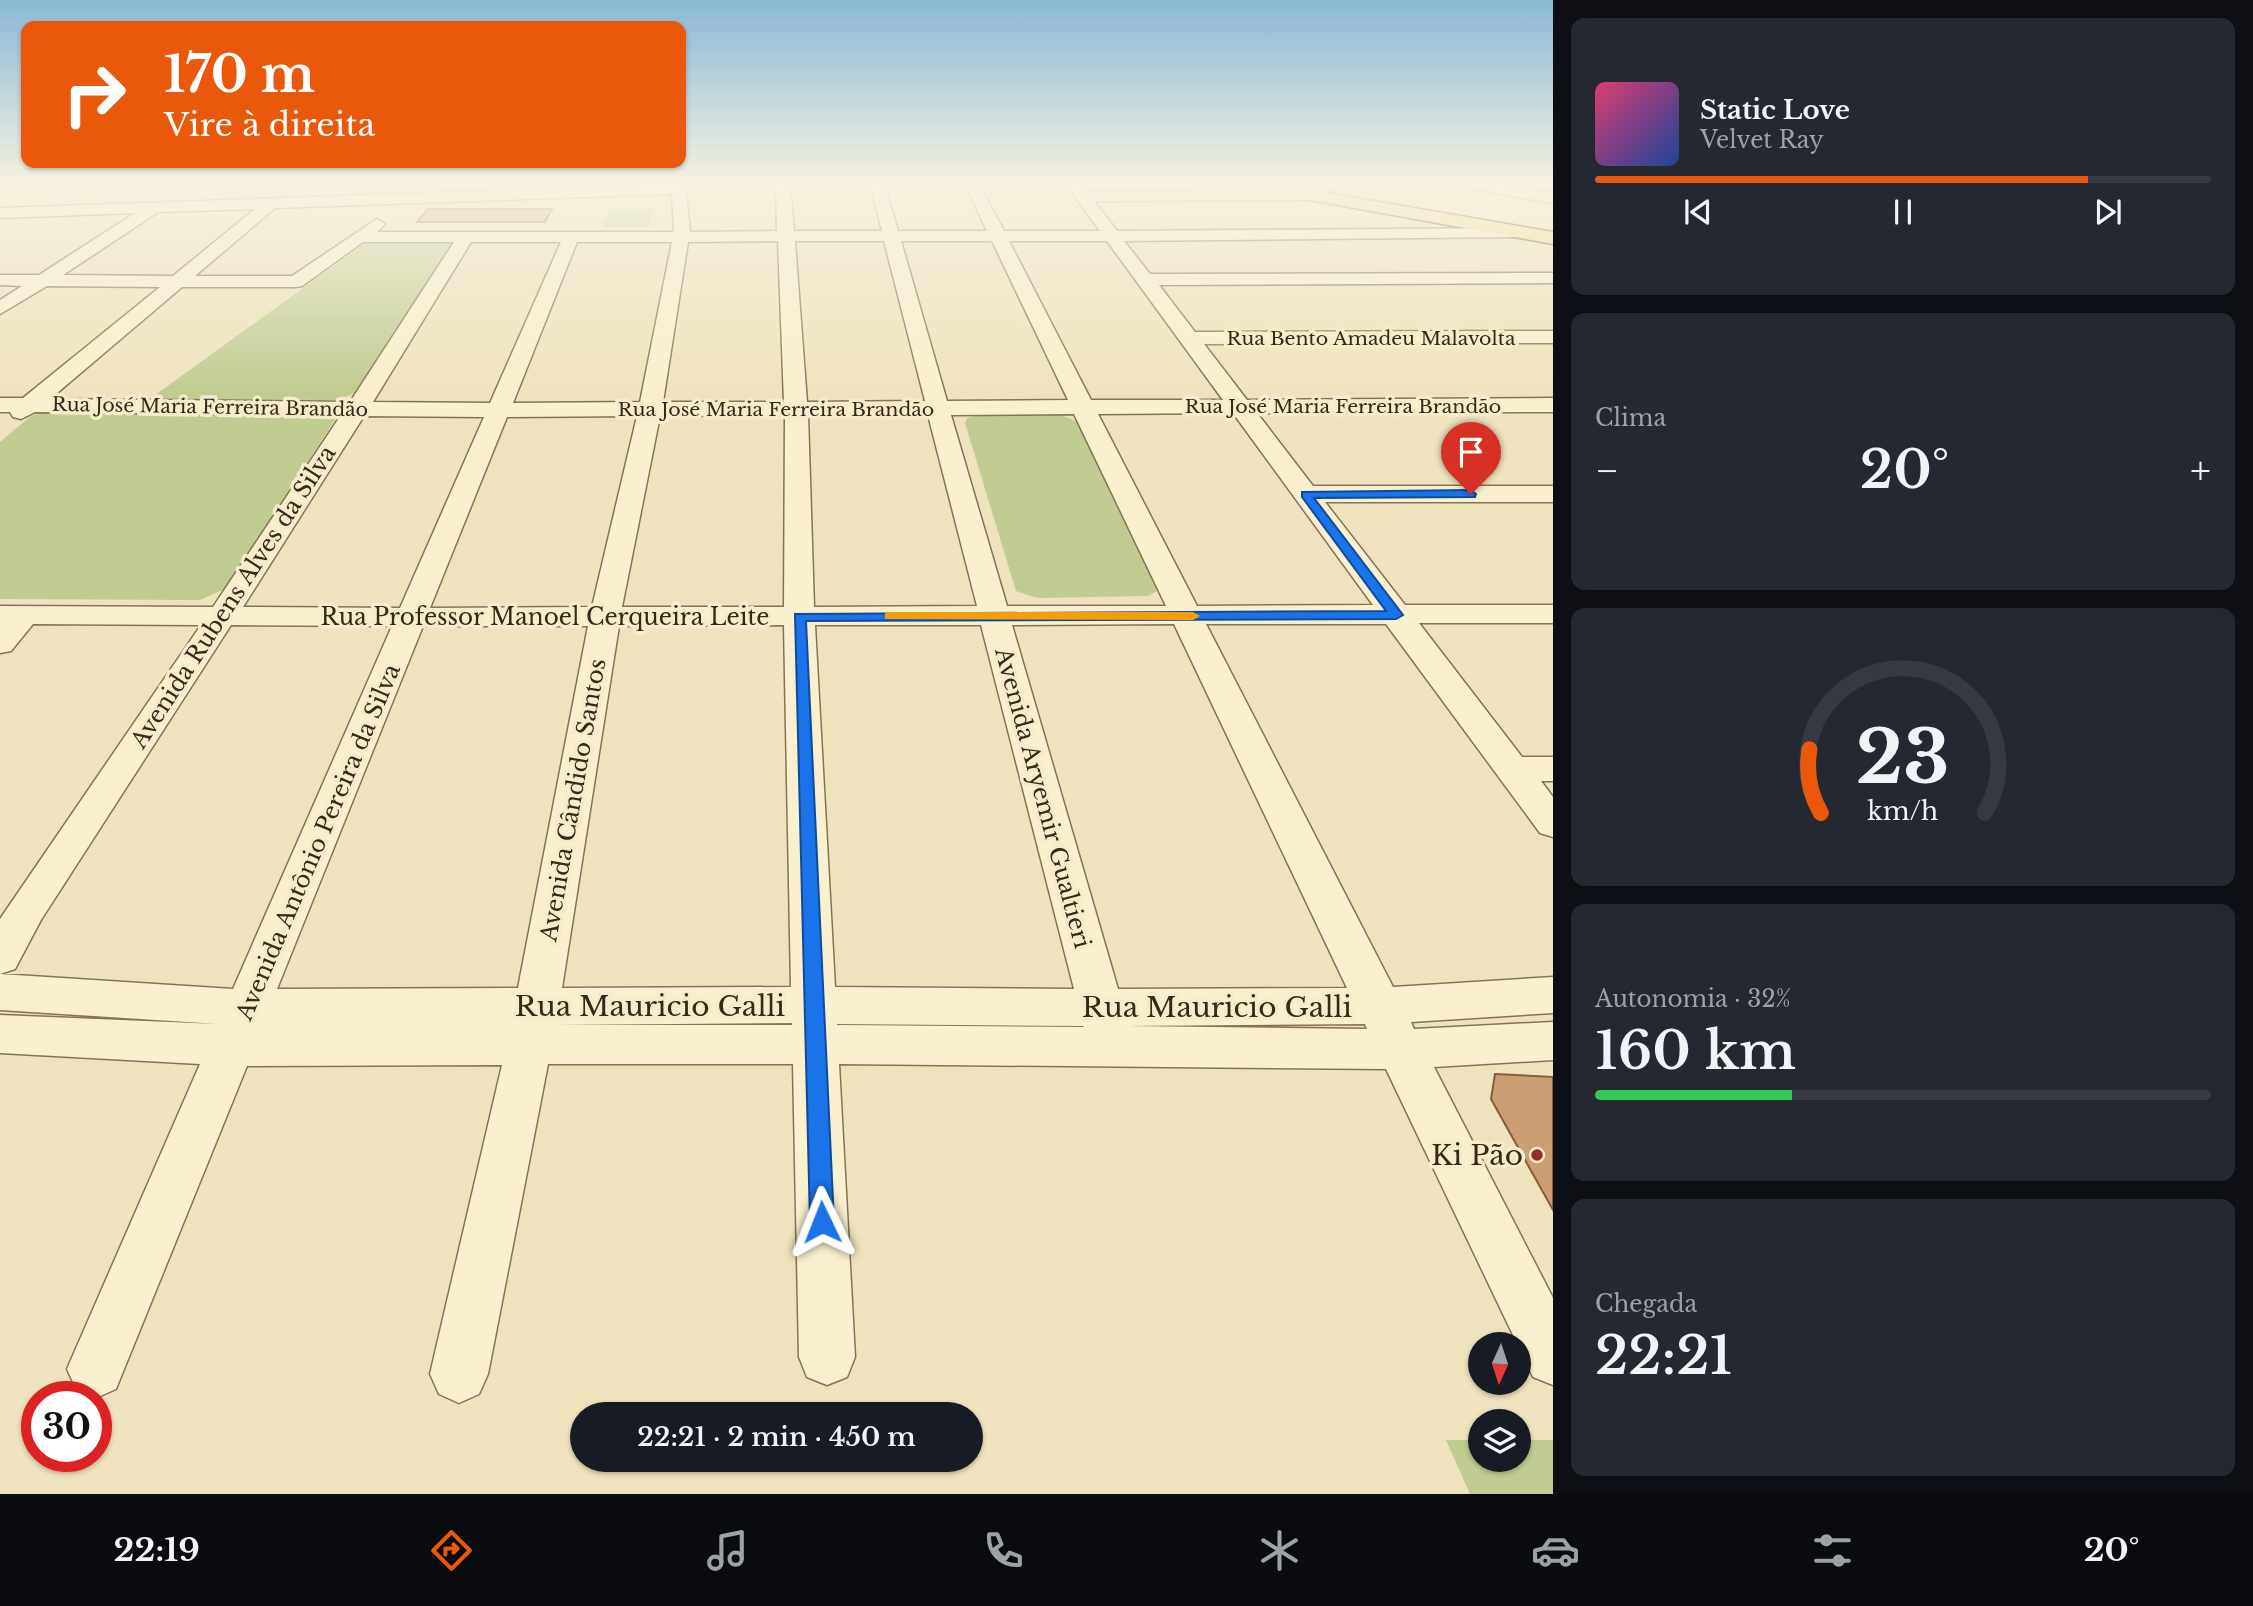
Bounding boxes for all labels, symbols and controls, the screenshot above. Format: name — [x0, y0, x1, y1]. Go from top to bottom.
text: 170 m — [164, 44, 315, 105]
icon: right — [49, 49, 140, 140]
text: Static Love — [1700, 94, 1850, 126]
text: Vire à direita — [164, 105, 375, 145]
text: Velvet Ray — [1700, 126, 1824, 154]
icon: previous — [1679, 193, 1717, 231]
icon: pause — [1884, 193, 1922, 231]
icon: next — [2089, 193, 2127, 231]
street label: Rua Bento Amadeu Malavolta — [1227, 327, 1516, 350]
street label: Rua José Maria Ferreira Brandão — [52, 393, 368, 421]
street label: Rua José Maria Ferreira Brandão — [1185, 395, 1501, 418]
street label: Rua José Maria Ferreira Brandão — [618, 398, 934, 421]
text: Clima — [1595, 404, 1666, 432]
pin — [1441, 422, 1501, 494]
icon: arrive — [1452, 433, 1490, 471]
text: 20° — [1860, 438, 1949, 502]
street label: Avenida Rubens Alves da Silva — [124, 440, 342, 754]
text: − — [1595, 447, 1619, 494]
text: + — [2190, 447, 2211, 494]
street label: Rua Professor Manoel Cerqueira Leite — [321, 603, 769, 631]
street label: Avenida Aryemir Gualtieri — [989, 644, 1097, 952]
street label: Avenida Cândido Santos — [534, 656, 612, 945]
street label: Avenida Antônio Pereira da Silva — [230, 659, 406, 1025]
text: 23 — [1856, 712, 1950, 803]
text: km/h — [1868, 796, 1938, 827]
text: Autonomia · 32% — [1595, 985, 1791, 1013]
street label: Rua Mauricio Galli — [515, 989, 785, 1024]
street label: Rua Mauricio Galli — [1082, 990, 1352, 1025]
text: 160 km — [1595, 1019, 1796, 1083]
place label: Ki Pão — [1431, 1138, 1523, 1173]
marker: Ki Pão — [1529, 1147, 1545, 1163]
position arrow — [785, 1185, 859, 1259]
text: Chegada — [1595, 1290, 1697, 1318]
text: 22:21 — [1595, 1324, 1732, 1388]
north arrow — [1468, 1332, 1531, 1395]
map controls — [1468, 1332, 1531, 1472]
speed limit sign: 30 — [21, 1381, 112, 1472]
button: layers — [1468, 1409, 1531, 1472]
text: 22:21 · 2 min · 450 m — [637, 1421, 916, 1453]
icon: directions — [427, 1526, 476, 1575]
icon: music — [703, 1526, 752, 1575]
icon: phone — [979, 1526, 1028, 1575]
icon: climate — [1255, 1526, 1304, 1575]
icon: car — [1531, 1526, 1580, 1575]
icon: filters — [1808, 1526, 1857, 1575]
text: 22:19 — [114, 1530, 200, 1570]
text: 20° — [2084, 1530, 2139, 1570]

